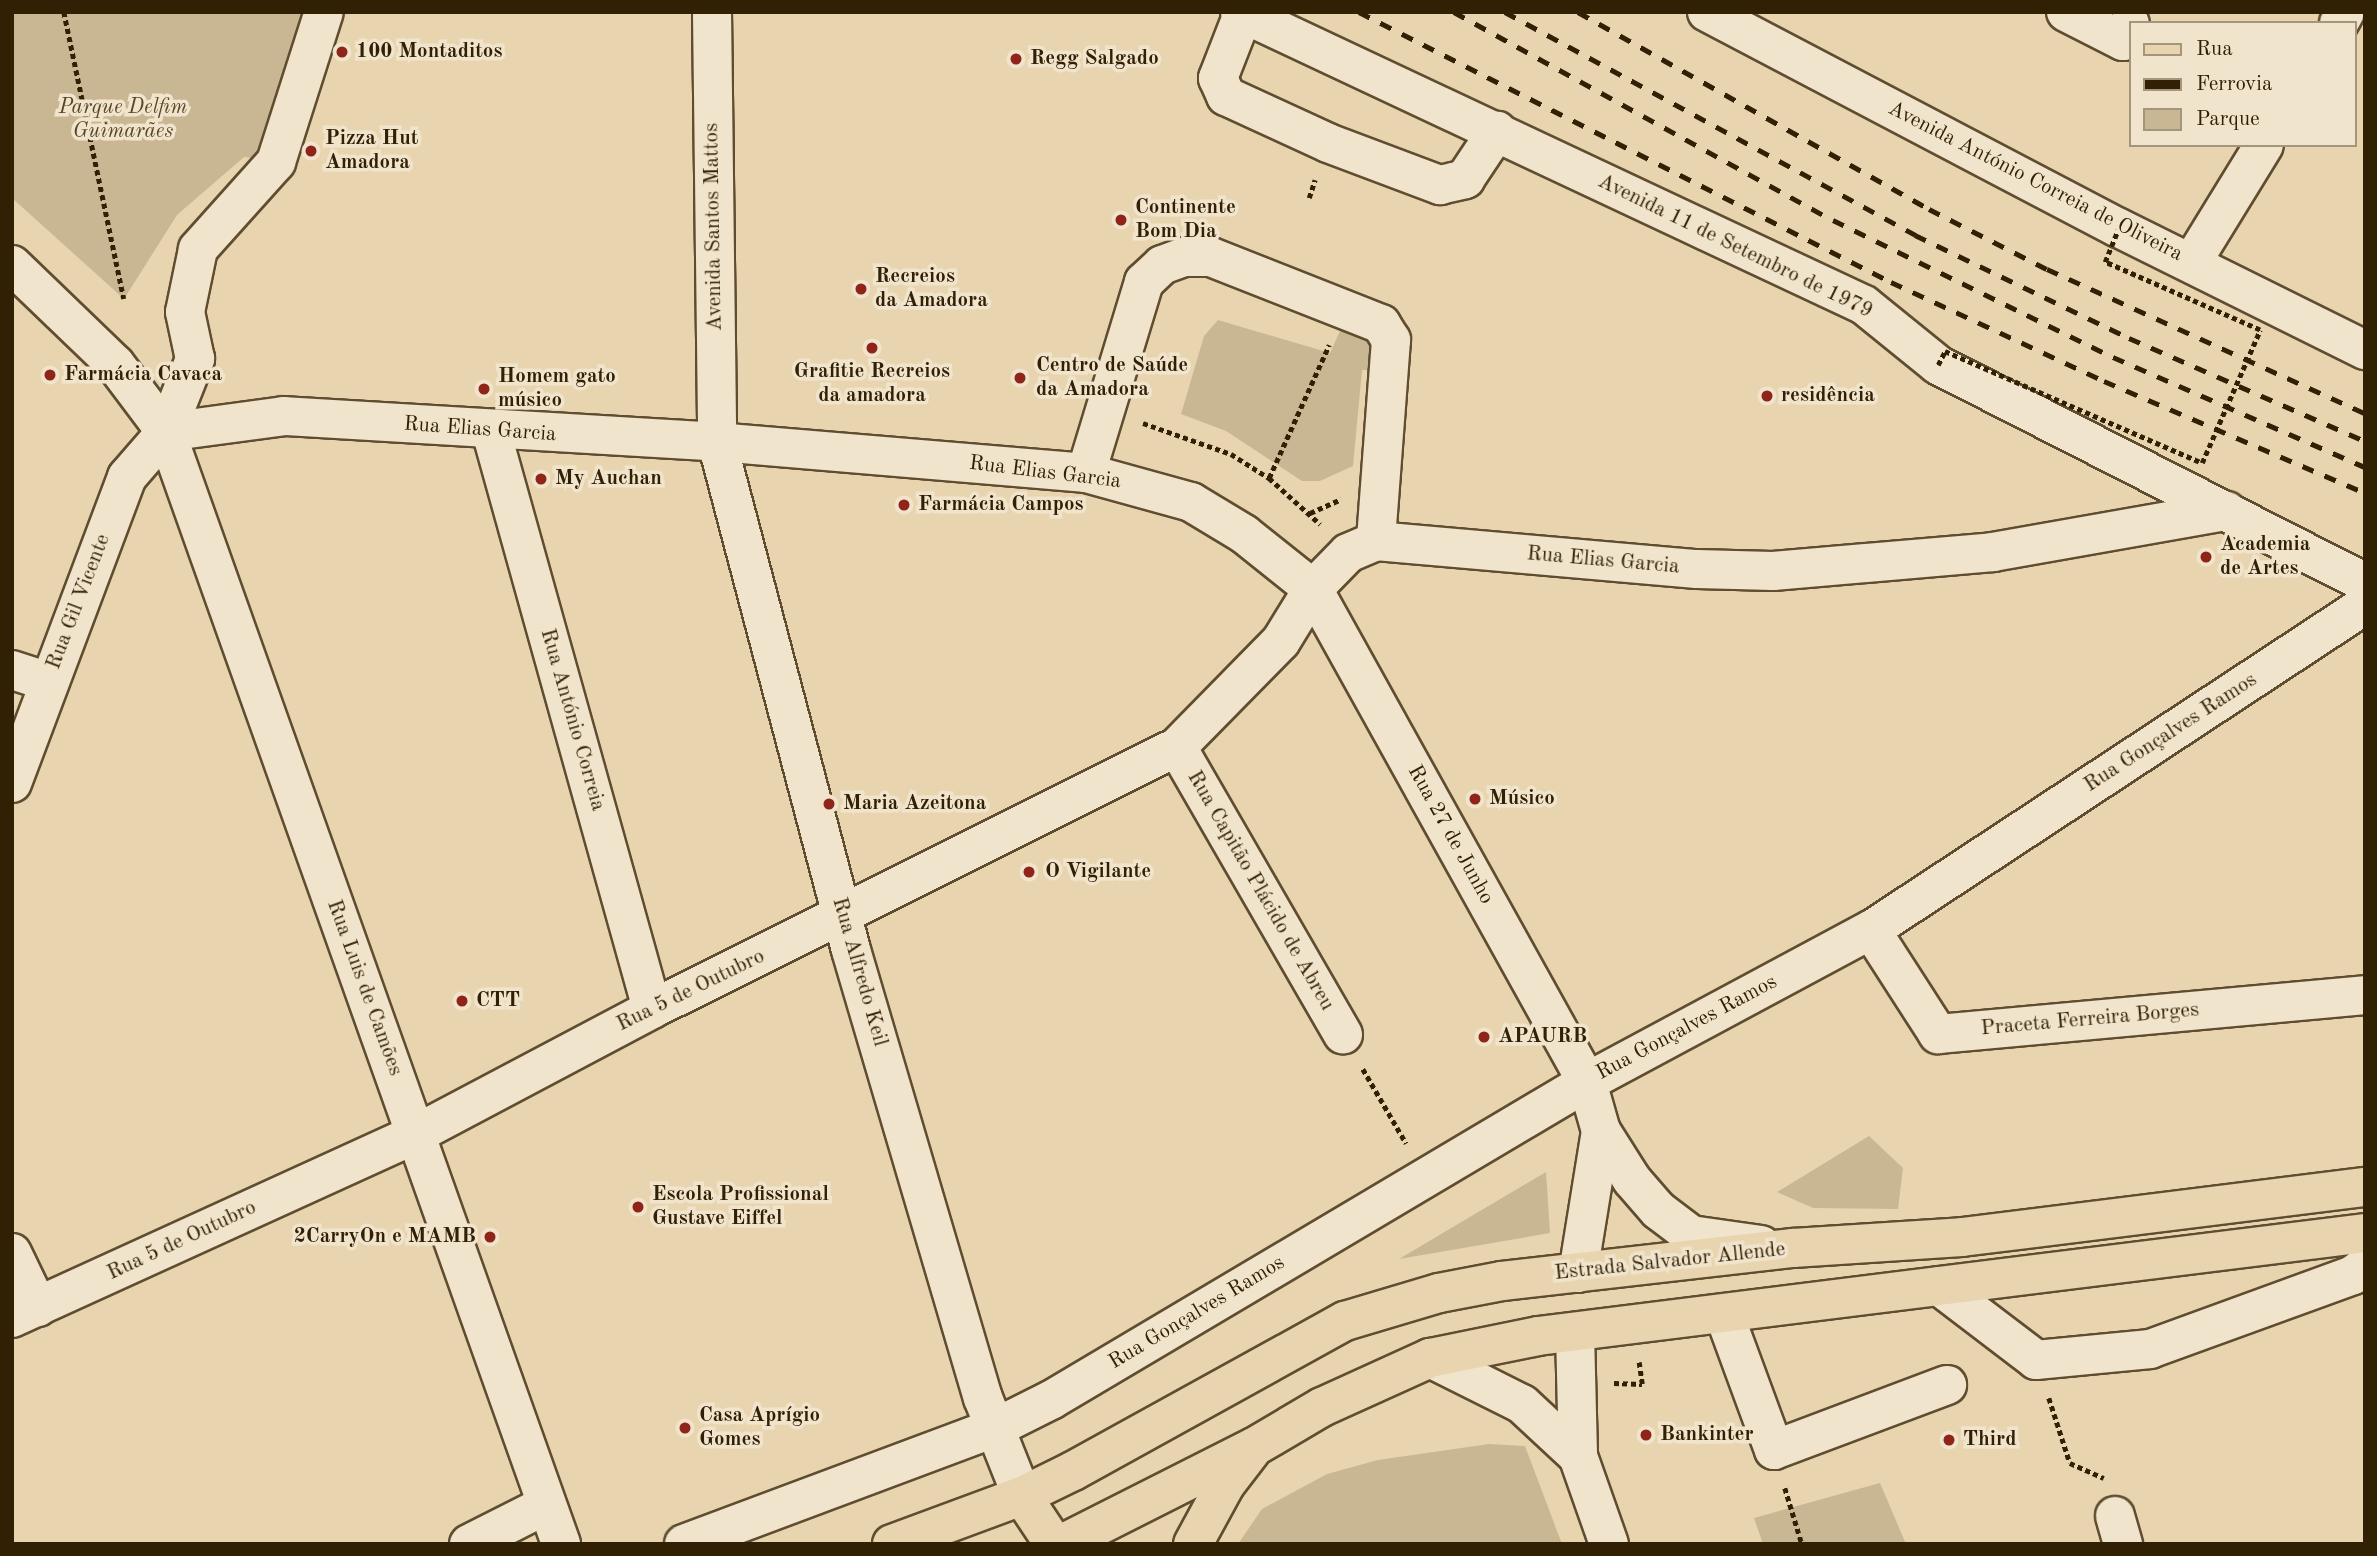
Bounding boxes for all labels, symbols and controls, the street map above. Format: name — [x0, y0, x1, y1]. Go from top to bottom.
legend — [2128, 21, 2356, 147]
place label: 100 Montaditos — [356, 39, 502, 65]
text: Rua — [2196, 39, 2233, 60]
marker: 100 Montaditos — [334, 44, 350, 60]
place label: Regg Salgado — [1030, 46, 1159, 72]
marker: Regg Salgado — [1008, 51, 1024, 67]
text: Ferrovia — [2196, 74, 2272, 95]
park label: Parque Delfim Guimarães — [59, 95, 187, 145]
street label: Avenida António Correia de Oliveira — [1883, 96, 2187, 268]
text: Parque — [2196, 109, 2260, 130]
street label: Avenida Santos Mattos — [700, 123, 728, 331]
place label: Pizza Hut Amadora — [325, 126, 418, 176]
marker: Pizza Hut Amadora — [303, 143, 319, 159]
street label: Avenida 11 de Setembro de 1979 — [1593, 169, 1877, 325]
place label: Continente Bom Dia — [1135, 195, 1236, 245]
marker: Continente Bom Dia — [1113, 212, 1129, 228]
place label: Recreios da Amadora — [875, 264, 988, 314]
marker: Recreios da Amadora — [853, 281, 869, 297]
marker: Grafitie Recreios da amadora — [864, 340, 880, 356]
place label: Centro de Saúde da Amadora — [1036, 353, 1188, 403]
place label: Grafitie Recreios da amadora — [794, 359, 950, 409]
place label: Farmácia Cavaca — [64, 362, 222, 388]
place label: Homem gato músico — [498, 364, 616, 414]
marker: Farmácia Cavaca — [42, 367, 58, 383]
marker: Centro de Saúde da Amadora — [1010, 368, 1030, 388]
marker: Homem gato músico — [476, 381, 492, 397]
place label: residência — [1781, 383, 1875, 409]
marker: residência — [1759, 388, 1775, 404]
street label: Rua Elias Garcia — [403, 412, 557, 448]
street label: Rua Elias Garcia — [968, 451, 1122, 495]
place label: My Auchan — [555, 466, 662, 492]
marker: My Auchan — [533, 471, 549, 487]
place label: Farmácia Campos — [918, 492, 1084, 518]
marker: Farmácia Campos — [896, 497, 912, 513]
street label: Rua Gil Vicente — [42, 531, 116, 673]
place label: Academia de Artes — [2220, 532, 2310, 582]
street label: Rua Elias Garcia — [1526, 542, 1680, 580]
marker: Academia de Artes — [2198, 549, 2214, 565]
street label: Rua António Correia — [534, 626, 610, 814]
street label: Rua Gonçalves Ramos — [2080, 668, 2262, 798]
street label: Rua 27 de Junho — [1401, 761, 1499, 909]
street label: Rua Capitão Plácido de Abreu — [1181, 767, 1339, 1015]
place label: Músico — [1489, 786, 1555, 812]
place label: Maria Azeitona — [843, 791, 986, 817]
marker: Músico — [1467, 791, 1483, 807]
marker: Maria Azeitona — [821, 796, 837, 812]
place label: O Vigilante — [1045, 859, 1151, 885]
marker: O Vigilante — [1019, 862, 1039, 882]
street label: Rua Alfredo Keil — [826, 895, 892, 1049]
street label: Rua Luis de Camões — [320, 897, 408, 1079]
street label: Rua 5 de Outubro — [613, 944, 769, 1038]
street label: Rua Gonçalves Ramos — [1592, 970, 1782, 1086]
place label: CTT — [476, 988, 520, 1014]
marker: CTT — [454, 993, 470, 1009]
street label: Praceta Ferreira Borges — [1980, 998, 2200, 1042]
place label: APAURB — [1498, 1024, 1587, 1050]
marker: APAURB — [1476, 1029, 1492, 1045]
place label: Escola Profissional Gustave Eiffel — [652, 1182, 829, 1232]
street label: Rua 5 de Outubro — [104, 1195, 260, 1287]
marker: Escola Profissional Gustave Eiffel — [630, 1199, 646, 1215]
place label: 2CarryOn e MAMB — [294, 1224, 476, 1250]
marker: 2CarryOn e MAMB — [482, 1229, 498, 1245]
street label: Estrada Salvador Allende — [1553, 1237, 1787, 1287]
street label: Rua Gonçalves Ramos — [1104, 1250, 1290, 1376]
place label: Casa Aprígio Gomes — [699, 1403, 820, 1453]
marker: Casa Aprígio Gomes — [677, 1420, 693, 1436]
place label: Bankinter — [1660, 1422, 1754, 1448]
marker: Bankinter — [1638, 1427, 1654, 1443]
place label: Third — [1963, 1427, 2016, 1453]
marker: Third — [1941, 1432, 1957, 1448]

